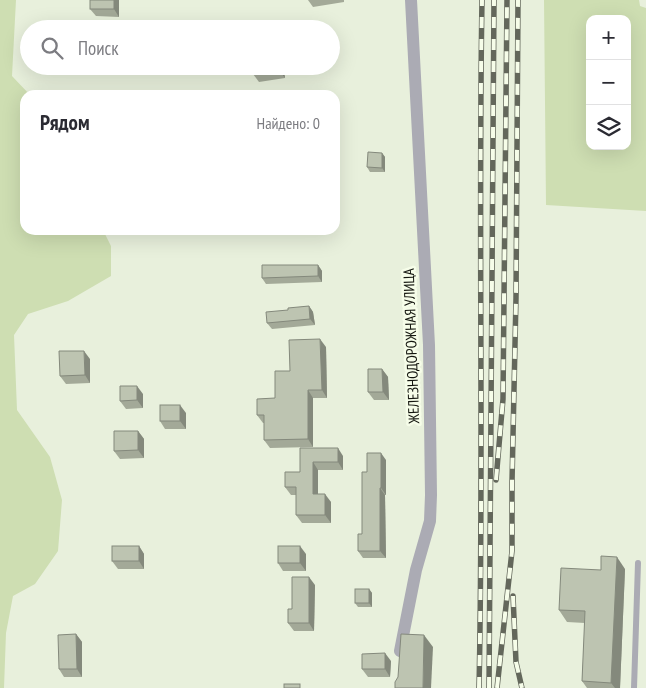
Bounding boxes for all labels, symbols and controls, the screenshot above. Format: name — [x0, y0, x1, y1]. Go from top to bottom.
map controls — [586, 15, 631, 150]
button: + — [586, 15, 631, 60]
search box — [20, 20, 340, 75]
icon: search — [38, 34, 66, 62]
text: Поиск — [78, 36, 119, 60]
button: − — [586, 60, 631, 105]
button: layers — [586, 105, 631, 150]
text: Рядом — [40, 109, 90, 136]
text: Найдено: 0 — [257, 113, 320, 133]
street label: ЖЕЛЕЗНОДОРОЖНАЯ УЛИЦА — [399, 267, 423, 425]

